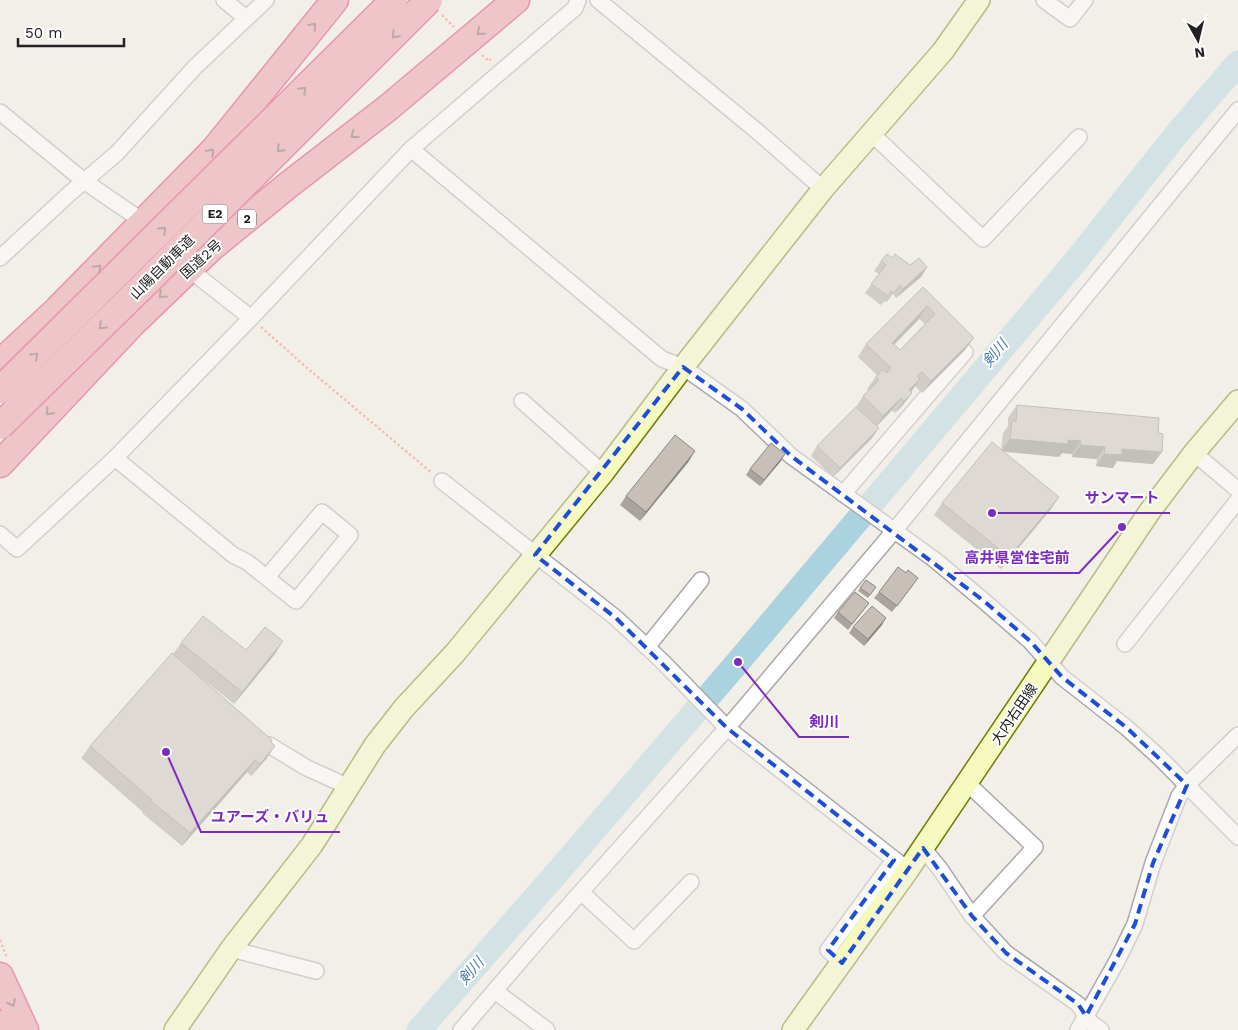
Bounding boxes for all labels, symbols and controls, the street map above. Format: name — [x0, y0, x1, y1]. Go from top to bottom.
scale bar — [18, 15, 124, 47]
north arrow — [1173, 15, 1223, 65]
one-way arrow — [308, 22, 317, 31]
text: 50 m — [25, 24, 62, 42]
one-way arrow — [476, 26, 485, 35]
one-way arrow — [392, 29, 401, 38]
text: N — [1194, 44, 1206, 62]
one-way arrow — [297, 87, 306, 96]
one-way arrow — [351, 129, 360, 137]
one-way arrow — [277, 144, 286, 153]
one-way arrow — [205, 149, 214, 158]
road number: E2 — [202, 204, 228, 223]
road number: 2 — [238, 210, 256, 228]
one-way arrow — [157, 226, 166, 235]
street label: 山陽自動車道 — [127, 232, 197, 302]
street label: 国道2号 — [177, 236, 225, 282]
one-way arrow — [92, 265, 101, 274]
one-way arrow — [159, 289, 168, 298]
one-way arrow — [99, 320, 108, 329]
water label: 剣川 — [978, 334, 1013, 370]
one-way arrow — [29, 353, 38, 362]
one-way arrow — [46, 406, 55, 415]
callout: サンマート — [1075, 483, 1170, 513]
text: サンマート — [1084, 489, 1160, 507]
callout: 高井県営住宅前 — [954, 543, 1079, 573]
text: 高井県営住宅前 — [964, 549, 1070, 567]
street label: 大内右田線 — [988, 681, 1040, 747]
callout: 剣川 — [799, 707, 849, 737]
text: 剣川 — [809, 713, 839, 731]
callout: ユアーズ・バリュ — [201, 802, 340, 832]
text: ユアーズ・バリュ — [211, 808, 329, 826]
water label: 剣川 — [454, 952, 489, 988]
one-way arrow — [6, 998, 16, 1007]

